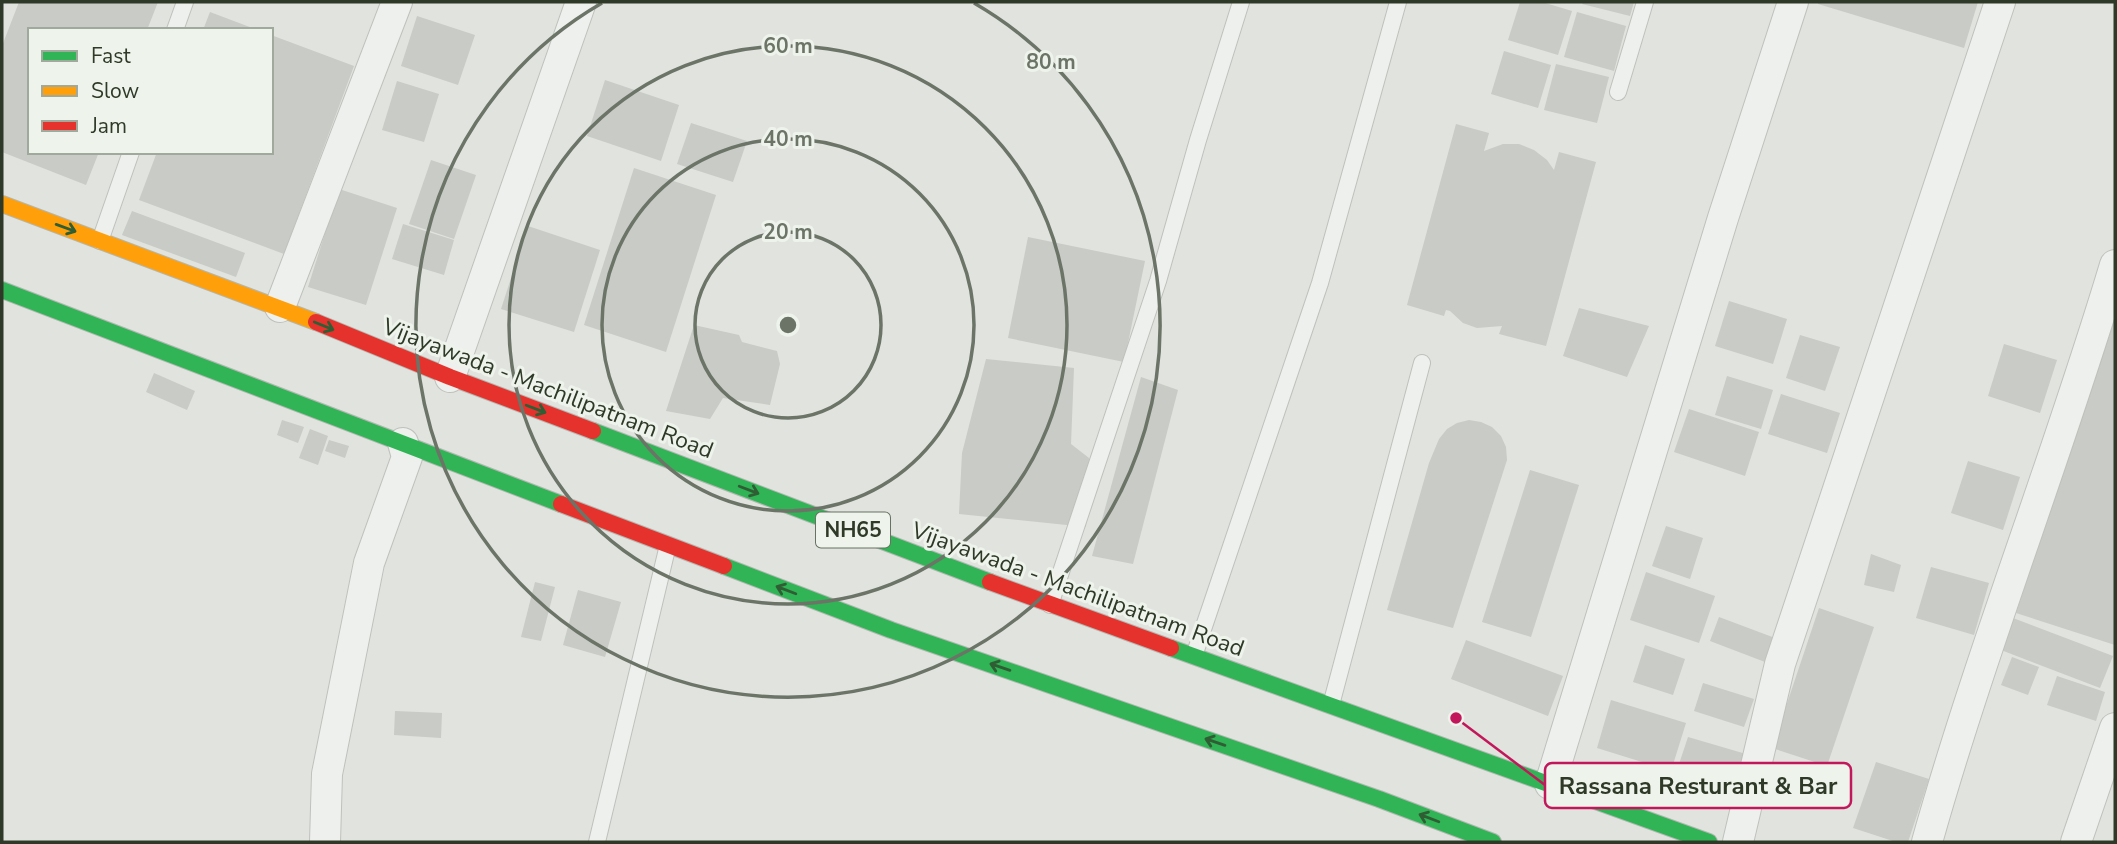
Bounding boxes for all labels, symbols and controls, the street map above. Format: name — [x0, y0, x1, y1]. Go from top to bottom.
legend — [28, 28, 273, 154]
text: 60 m — [763, 32, 813, 60]
text: Fast — [91, 42, 131, 70]
text: 80 m — [1026, 48, 1076, 76]
text: Slow — [91, 77, 140, 105]
text: Jam — [90, 112, 127, 140]
text: 40 m — [763, 125, 813, 153]
text: 20 m — [763, 218, 813, 246]
one-way arrow — [54, 223, 76, 235]
street label: Vijayawada - Machilipatnam Road — [377, 311, 718, 466]
centre of rings — [776, 313, 800, 337]
one-way arrow — [313, 320, 335, 333]
one-way arrow — [524, 404, 546, 417]
one-way arrow — [737, 485, 759, 498]
road number: NH65 — [816, 512, 890, 548]
street label: Vijayawada - Machilipatnam Road — [906, 514, 1248, 664]
one-way arrow — [776, 582, 798, 595]
one-way arrow — [990, 660, 1012, 672]
one-way arrow — [1204, 735, 1226, 748]
callout: Rassana Resturant & Bar — [1545, 763, 1851, 808]
text: Rassana Resturant & Bar — [1559, 770, 1838, 802]
one-way arrow — [1419, 811, 1441, 824]

